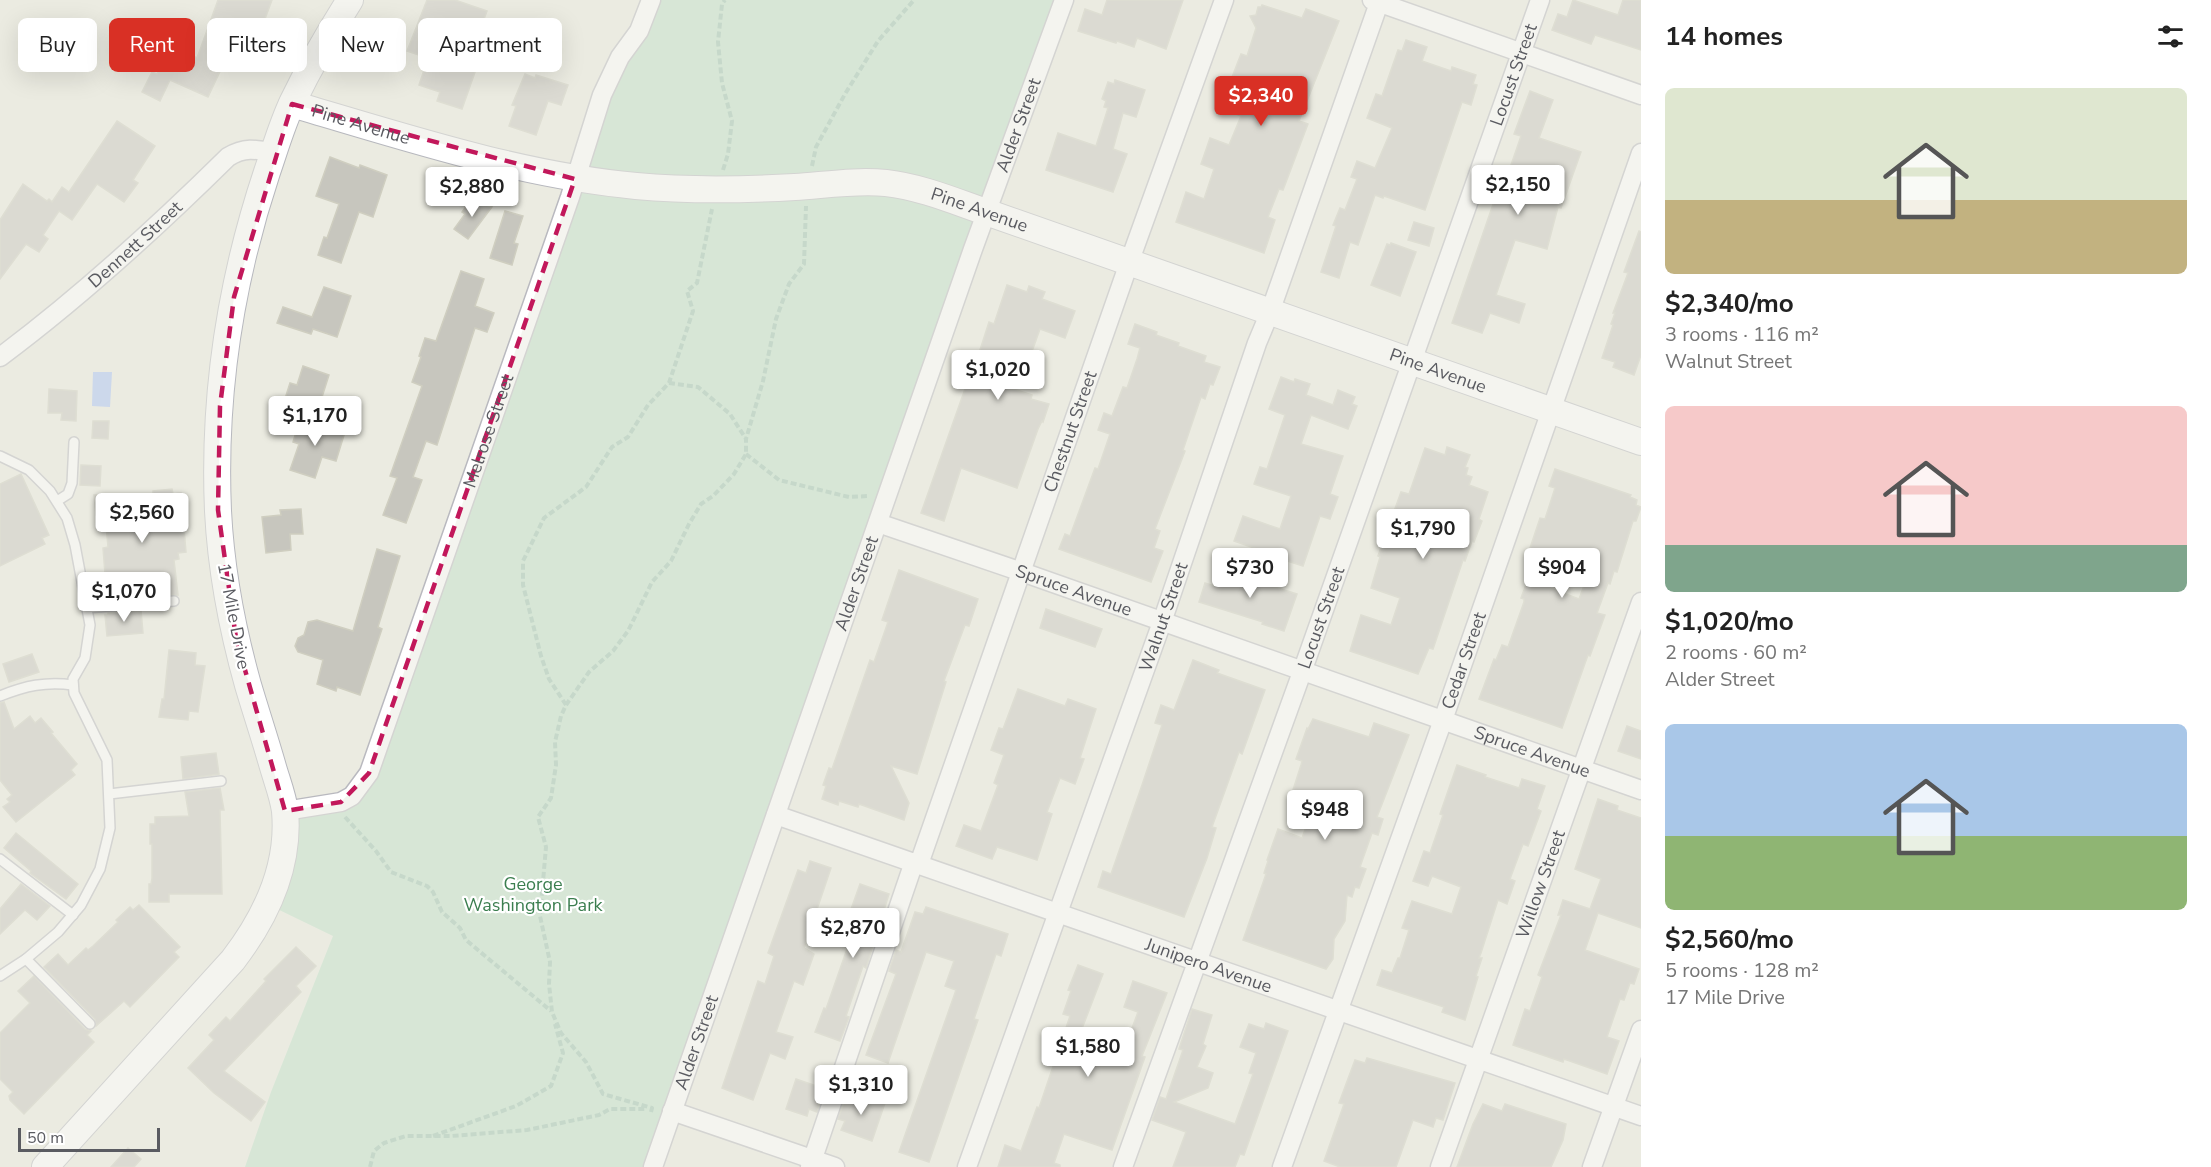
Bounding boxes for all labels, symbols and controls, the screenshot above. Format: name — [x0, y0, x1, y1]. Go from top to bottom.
chip: Buy — [18, 18, 97, 72]
chip: Rent — [109, 18, 195, 72]
chip: Filters — [207, 18, 307, 72]
chip: New — [319, 18, 406, 72]
chip: Apartment — [418, 18, 562, 72]
text: 14 homes — [1665, 19, 1783, 54]
street label: Locust Street — [1484, 20, 1543, 129]
icon: filters — [2154, 20, 2187, 53]
street label: Alder Street — [990, 74, 1047, 176]
pin: $2,340 — [1212, 76, 1310, 127]
text: $2,340 — [1229, 82, 1293, 109]
street label: Pine Avenue — [309, 98, 413, 150]
icon: home — [1872, 127, 1980, 235]
pin: $2,150 — [1469, 165, 1567, 216]
pin: $2,880 — [423, 167, 521, 218]
text: $2,150 — [1486, 171, 1550, 198]
text: $2,880 — [440, 173, 504, 200]
street label: Pine Avenue — [928, 182, 1031, 238]
street label: Dennett Street — [83, 195, 188, 293]
text: $2,340/mo — [1665, 286, 1794, 321]
text: 3 rooms · 116 m² — [1665, 321, 1819, 348]
street label: Pine Avenue — [1386, 343, 1490, 399]
text: Walnut Street — [1665, 348, 1792, 375]
pin: $1,020 — [949, 350, 1047, 401]
text: $1,020 — [966, 356, 1030, 383]
street label: Chestnut Street — [1038, 367, 1103, 496]
street label: Melrose Street — [457, 370, 519, 491]
pin: $1,170 — [266, 396, 364, 447]
text: $1,170 — [283, 402, 347, 429]
icon: home — [1872, 445, 1980, 553]
pin: $2,560 — [93, 493, 191, 544]
text: $2,560 — [110, 499, 174, 526]
pin: $1,790 — [1374, 509, 1472, 560]
text: $1,790 — [1391, 515, 1455, 542]
street label: Alder Street — [829, 532, 884, 634]
pin: $730 — [1214, 548, 1286, 599]
pin: $904 — [1526, 548, 1598, 599]
text: $730 — [1226, 554, 1274, 581]
text: $904 — [1538, 554, 1586, 581]
street label: Spruce Avenue — [1012, 559, 1135, 622]
street label: Walnut Street — [1133, 559, 1194, 675]
street label: 17 Mile Drive — [212, 561, 256, 671]
street label: Locust Street — [1292, 563, 1351, 672]
pin: $1,070 — [75, 572, 173, 623]
text: $1,070 — [92, 578, 156, 605]
text: $1,020/mo — [1665, 604, 1794, 639]
street label: Cedar Street — [1436, 608, 1492, 712]
text: 2 rooms · 60 m² — [1665, 639, 1807, 666]
text: Alder Street — [1665, 666, 1775, 693]
street label: Spruce Avenue — [1471, 720, 1594, 783]
icon: home — [1872, 763, 1980, 871]
pin: $948 — [1289, 790, 1361, 841]
text: $948 — [1301, 796, 1349, 823]
street label: Willow Street — [1510, 826, 1571, 942]
park label: George Washington Park — [463, 872, 604, 917]
pin: $2,870 — [804, 908, 902, 959]
text: $2,870 — [821, 914, 885, 941]
text: $2,560/mo — [1665, 922, 1794, 957]
street label: Junipero Avenue — [1141, 932, 1275, 999]
text: 5 rooms · 128 m² — [1665, 957, 1819, 984]
text: 17 Mile Drive — [1665, 984, 1785, 1011]
street label: Alder Street — [669, 991, 724, 1093]
pin: $1,580 — [1039, 1027, 1137, 1078]
text: $1,580 — [1056, 1033, 1120, 1060]
pin: $1,310 — [812, 1065, 910, 1116]
text: $1,310 — [829, 1071, 893, 1098]
scale bar — [18, 1125, 160, 1152]
text: 50 m — [27, 1127, 64, 1149]

